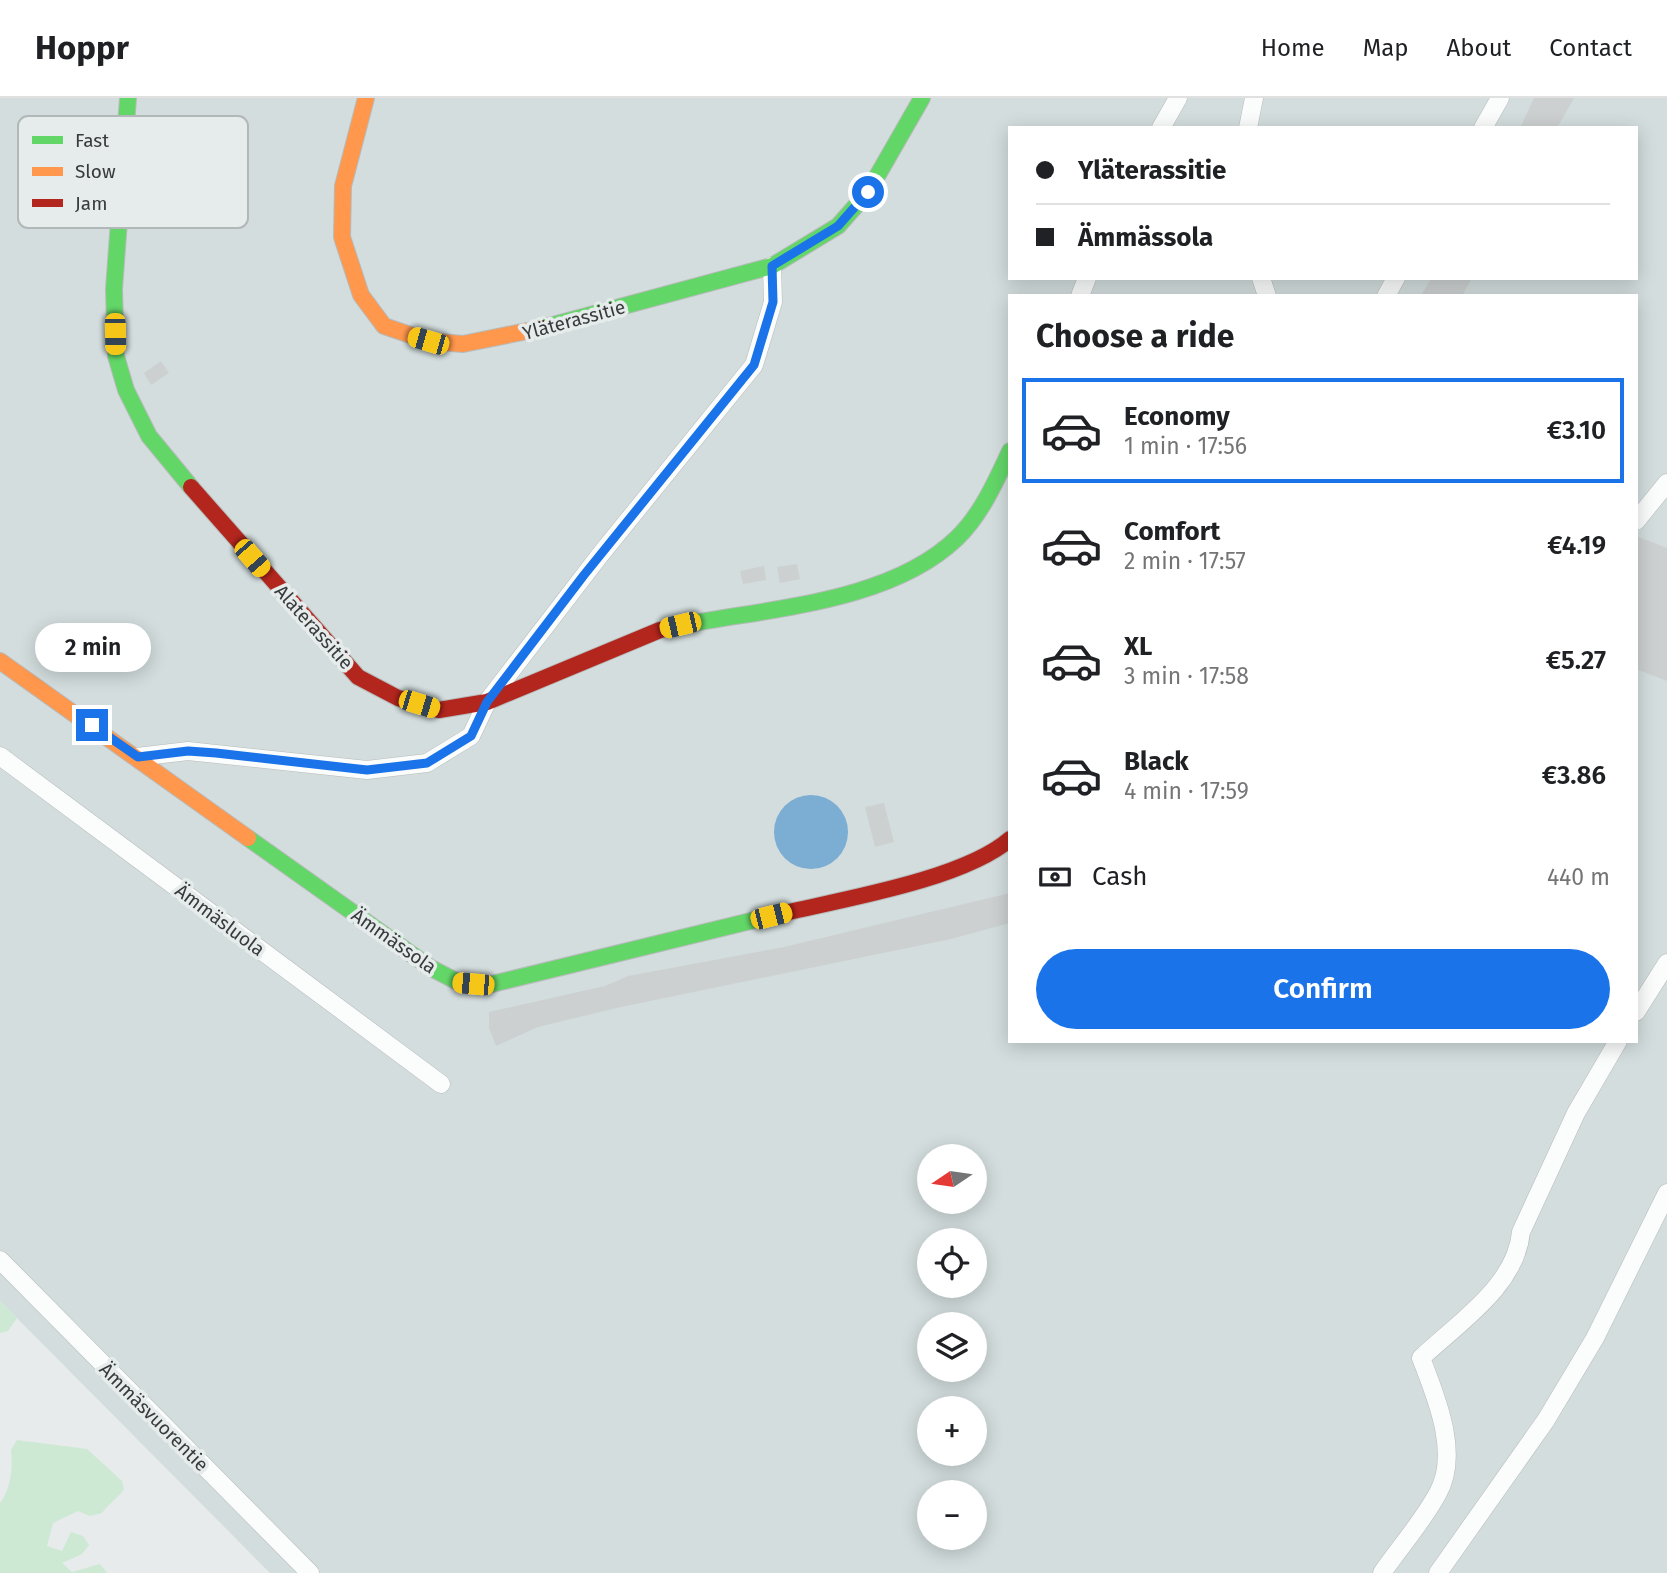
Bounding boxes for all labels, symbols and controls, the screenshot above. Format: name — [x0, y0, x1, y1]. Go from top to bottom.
text: Hoppr — [35, 28, 129, 68]
text: Home — [1261, 34, 1325, 62]
text: Map — [1363, 34, 1409, 62]
text: About — [1447, 34, 1511, 62]
text: Contact — [1549, 34, 1632, 62]
legend — [18, 116, 248, 228]
text: Fast — [75, 129, 109, 152]
text: Yläterassitie — [1078, 155, 1226, 186]
text: Slow — [75, 160, 116, 183]
route start — [852, 176, 884, 208]
text: Jam — [75, 192, 107, 215]
text: Ämmässola — [1078, 222, 1213, 253]
street label: Yläterassitie — [520, 295, 628, 345]
car — [105, 313, 126, 355]
text: Choose a ride — [1036, 317, 1234, 355]
car — [405, 325, 452, 357]
icon: car — [1040, 399, 1103, 462]
text: Economy — [1124, 401, 1230, 432]
text: €3.10 — [1547, 415, 1606, 446]
text: 1 min · 17:56 — [1124, 432, 1247, 460]
icon: car — [1040, 514, 1103, 577]
text: Comfort — [1124, 516, 1220, 547]
text: €4.19 — [1547, 530, 1606, 561]
car — [231, 535, 274, 581]
text: 2 min · 17:57 — [1124, 547, 1246, 575]
street label: Alaterassitie — [270, 580, 358, 674]
car — [658, 610, 703, 640]
callout: 2 min — [34, 624, 150, 672]
icon: car — [1040, 629, 1103, 692]
text: XL — [1124, 631, 1152, 662]
text: 2 min — [65, 633, 121, 661]
text: €5.27 — [1546, 645, 1606, 676]
text: 3 min · 17:58 — [1124, 662, 1249, 690]
car — [396, 688, 443, 720]
route end — [76, 709, 108, 741]
icon: car — [1040, 744, 1103, 807]
text: Black — [1124, 746, 1189, 777]
text: €3.86 — [1542, 760, 1606, 791]
text: 4 min · 17:59 — [1124, 777, 1249, 805]
icon: cash — [1036, 858, 1074, 896]
text: Cash — [1092, 861, 1148, 892]
text: 440 m — [1547, 863, 1610, 891]
street label: Ämmäsluola — [171, 879, 269, 961]
car — [749, 901, 794, 931]
street label: Ämmässola — [347, 903, 441, 979]
button: Confirm — [1036, 949, 1610, 1029]
car — [452, 972, 495, 996]
north arrow — [917, 1144, 987, 1214]
map controls — [917, 1144, 987, 1550]
button: locate — [917, 1228, 987, 1298]
button: layers — [917, 1312, 987, 1382]
street label: Ämmäsvuorentie — [95, 1358, 213, 1476]
button: + — [917, 1396, 987, 1466]
button: − — [917, 1480, 987, 1550]

